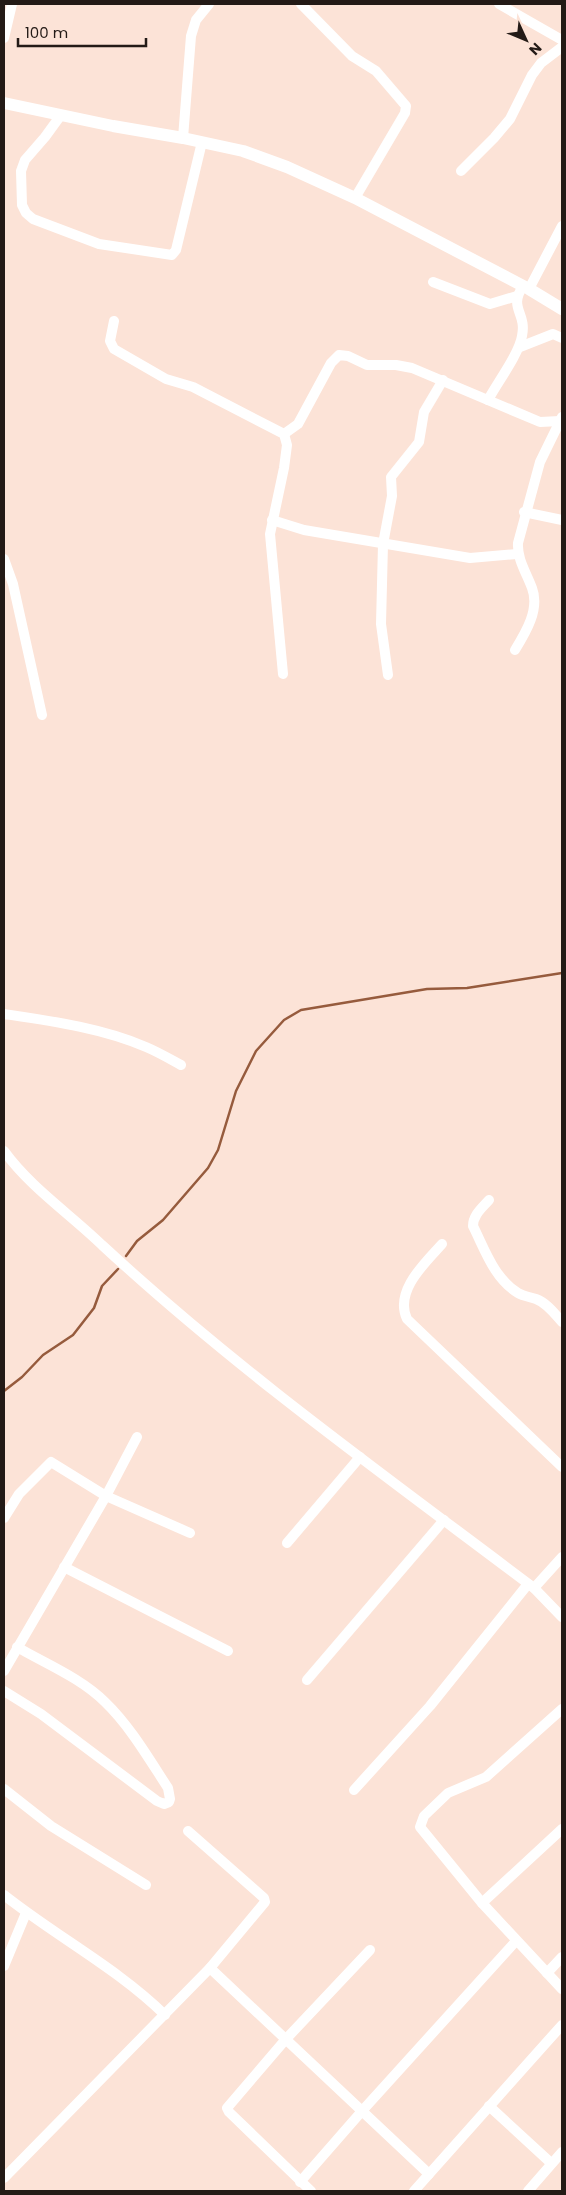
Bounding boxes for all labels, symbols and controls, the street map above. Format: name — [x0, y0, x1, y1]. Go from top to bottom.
scale bar — [18, 15, 145, 47]
north arrow — [501, 15, 551, 65]
text: 100 m — [25, 22, 68, 43]
text: N — [525, 38, 546, 60]

